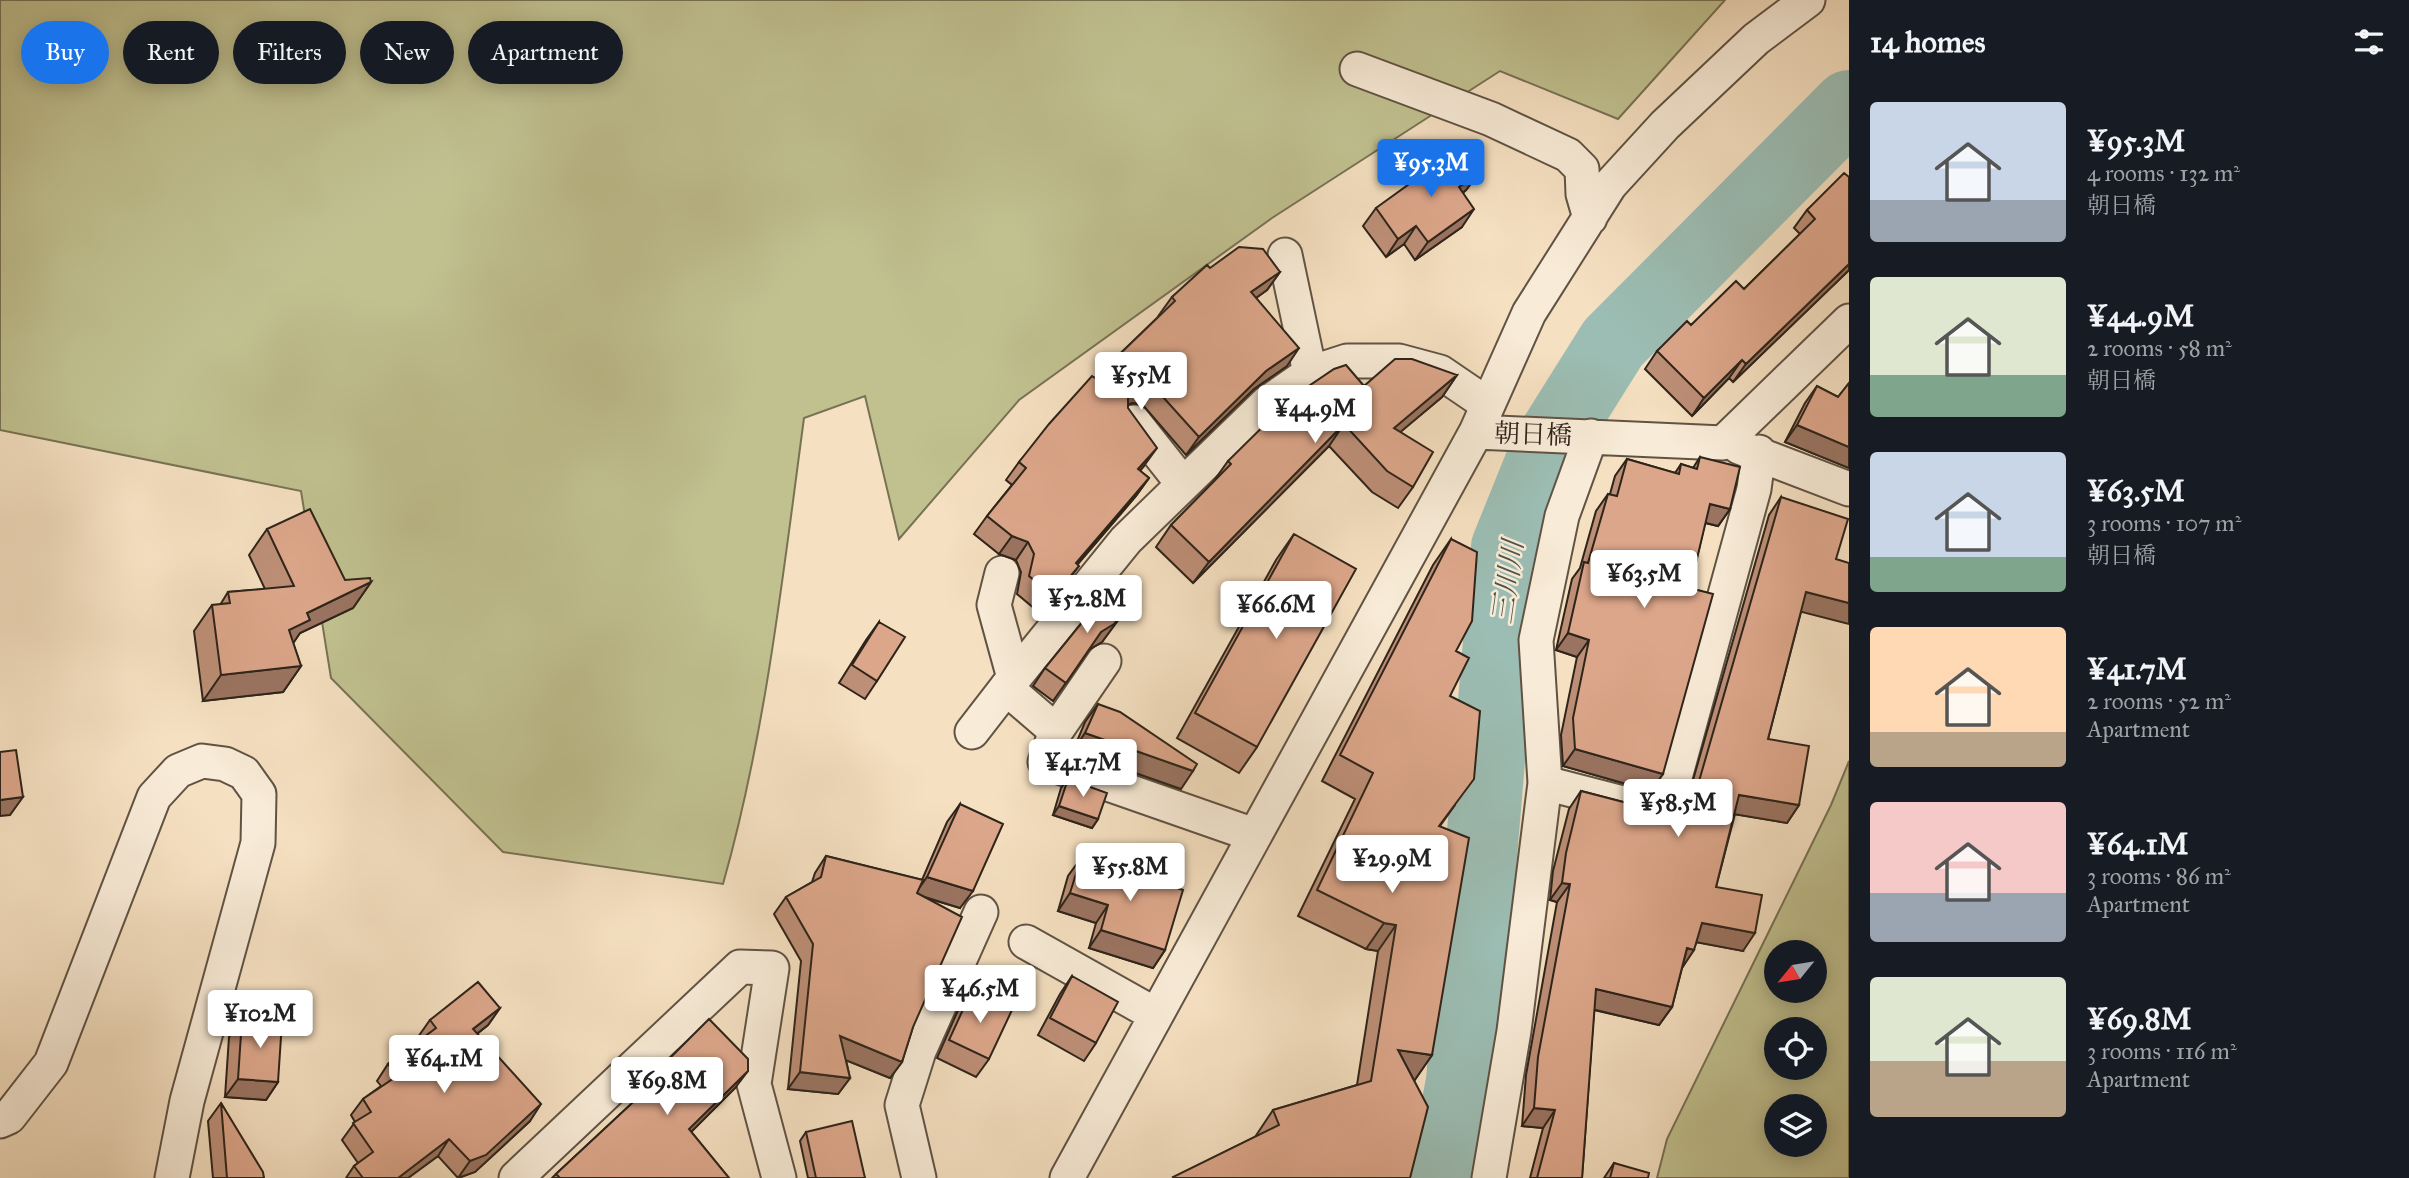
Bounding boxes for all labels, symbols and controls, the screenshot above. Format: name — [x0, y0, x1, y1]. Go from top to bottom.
chip: Buy — [21, 21, 109, 84]
chip: Rent — [123, 21, 219, 84]
chip: Filters — [233, 21, 346, 84]
chip: New — [360, 21, 454, 84]
chip: Apartment — [468, 21, 623, 84]
icon: filters — [2350, 23, 2388, 61]
text: 14 homes — [1870, 24, 1985, 60]
text: ¥95.3M — [2087, 123, 2185, 159]
icon: home — [1926, 130, 2010, 214]
pin: ¥95.3M — [1374, 140, 1488, 199]
text: ¥95.3M — [1393, 148, 1469, 176]
text: 4 rooms · 132 m² — [2087, 159, 2240, 187]
text: 朝日橋 — [2087, 191, 2156, 219]
text: ¥44.9M — [2087, 298, 2194, 334]
icon: home — [1926, 305, 2010, 389]
text: 2 rooms · 58 m² — [2087, 334, 2232, 362]
pin: ¥55M — [1100, 352, 1182, 412]
text: ¥55M — [1111, 361, 1171, 389]
text: 朝日橋 — [2087, 366, 2156, 394]
pin: ¥44.9M — [1258, 386, 1372, 445]
text: ¥44.9M — [1274, 394, 1356, 422]
street label: 朝日橋 — [1493, 417, 1573, 451]
text: ¥63.5M — [2087, 473, 2185, 509]
icon: home — [1926, 480, 2010, 564]
text: 3 rooms · 107 m² — [2087, 509, 2241, 537]
water label: 三川川 — [1484, 535, 1531, 626]
text: 朝日橋 — [2087, 541, 2156, 569]
pin: ¥63.5M — [1587, 550, 1701, 610]
text: ¥63.5M — [1607, 559, 1681, 587]
pin: ¥52.8M — [1030, 576, 1144, 635]
pin: ¥66.6M — [1219, 582, 1333, 641]
text: ¥52.8M — [1048, 584, 1126, 612]
text: ¥66.6M — [1237, 590, 1315, 618]
text: ¥41.7M — [2087, 651, 2187, 687]
icon: home — [1926, 655, 2010, 739]
text: 2 rooms · 52 m² — [2087, 687, 2231, 715]
text: Apartment — [2087, 715, 2190, 743]
pin: ¥41.7M — [1026, 740, 1140, 799]
text: ¥41.7M — [1045, 748, 1121, 776]
pin: ¥58.5M — [1621, 780, 1735, 839]
text: ¥58.5M — [1640, 788, 1716, 816]
text: ¥64.1M — [2087, 826, 2189, 862]
icon: home — [1926, 830, 2010, 914]
pin: ¥29.9M — [1335, 836, 1449, 895]
pin: ¥55.8M — [1073, 844, 1187, 903]
text: ¥29.9M — [1352, 844, 1432, 872]
text: ¥55.8M — [1092, 852, 1168, 880]
text: 3 rooms · 86 m² — [2087, 862, 2231, 890]
text: Apartment — [2087, 890, 2190, 918]
north arrow — [1764, 940, 1827, 1003]
map controls — [1764, 940, 1827, 1157]
pin: ¥46.5M — [923, 965, 1037, 1025]
text: ¥46.5M — [941, 974, 1019, 1002]
pin: ¥102M — [211, 990, 309, 1050]
text: ¥102M — [224, 999, 296, 1027]
text: ¥69.8M — [2087, 1001, 2191, 1037]
icon: home — [1926, 1005, 2010, 1089]
button: locate — [1764, 1017, 1827, 1080]
pin: ¥64.1M — [387, 1036, 501, 1095]
text: 3 rooms · 116 m² — [2087, 1037, 2237, 1065]
text: ¥64.1M — [405, 1044, 483, 1072]
pin: ¥69.8M — [610, 1058, 724, 1117]
text: Apartment — [2087, 1065, 2190, 1093]
text: ¥69.8M — [627, 1066, 707, 1094]
button: layers — [1764, 1094, 1827, 1157]

